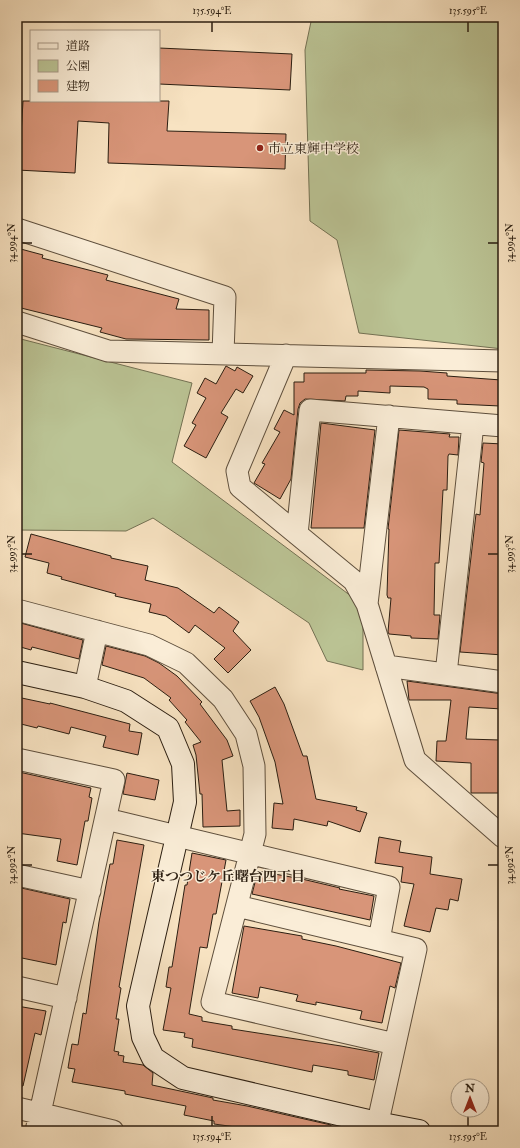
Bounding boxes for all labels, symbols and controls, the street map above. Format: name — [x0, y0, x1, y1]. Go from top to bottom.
text: 135.594°E — [192, 5, 232, 17]
text: 135.595°E — [449, 5, 487, 17]
legend — [30, 30, 160, 102]
text: 道路 — [66, 39, 90, 54]
text: 公園 — [66, 59, 90, 74]
text: 建物 — [66, 79, 90, 94]
place label: 市立東輝中学校 — [268, 141, 359, 157]
marker: 市立東輝中学校 — [255, 143, 265, 153]
text: 34.994°N — [6, 223, 18, 263]
text: 34.994°N — [504, 223, 516, 263]
text: 34.993°N — [6, 535, 18, 573]
text: 34.993°N — [504, 535, 516, 573]
text: 34.992°N — [6, 845, 18, 885]
text: 34.992°N — [504, 845, 516, 885]
district label: 東つつじケ丘曙台四丁目 — [151, 868, 305, 885]
north arrow — [450, 1078, 490, 1118]
text: N — [464, 1082, 476, 1095]
text: 135.594°E — [192, 1131, 232, 1143]
text: 135.595°E — [449, 1131, 487, 1143]

